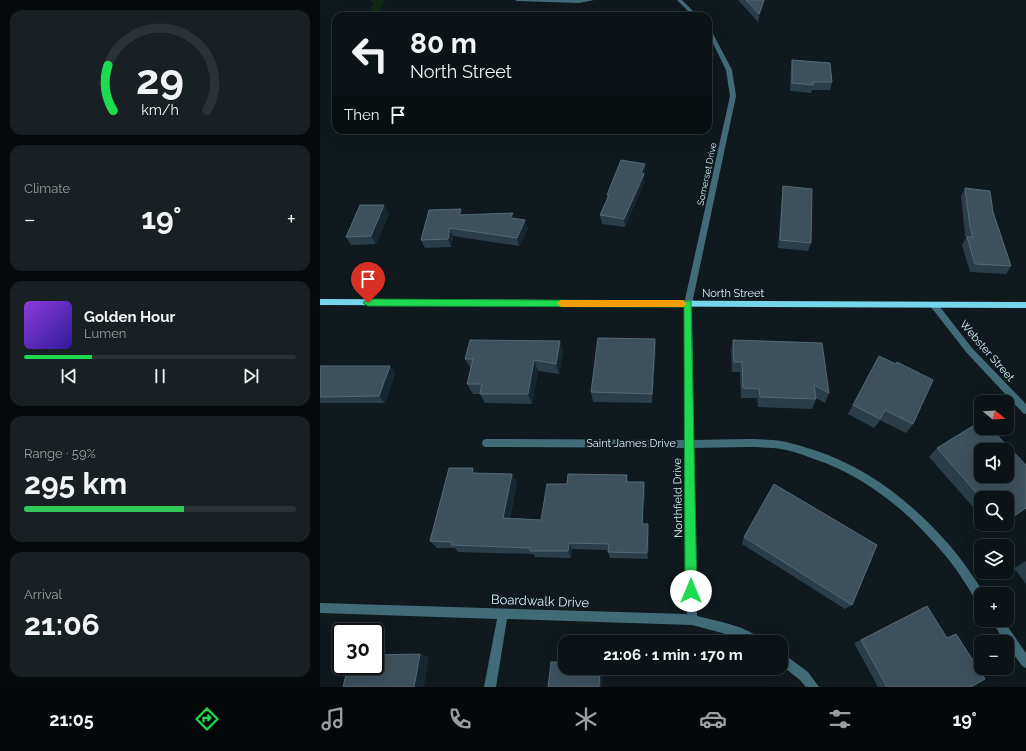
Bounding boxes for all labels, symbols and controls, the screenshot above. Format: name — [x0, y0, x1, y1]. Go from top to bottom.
text: 80 m — [410, 27, 477, 60]
icon: left — [344, 28, 396, 80]
text: 29 — [136, 55, 184, 104]
text: North Street — [410, 61, 512, 82]
text: km/h — [141, 101, 179, 117]
icon: arrive — [387, 104, 409, 126]
text: Then — [344, 106, 379, 124]
street label: Somerset Drive — [695, 141, 719, 206]
text: Climate — [24, 181, 70, 196]
text: 19° — [141, 201, 181, 236]
text: − — [24, 206, 36, 232]
text: + — [287, 206, 296, 232]
pin — [351, 262, 385, 303]
icon: arrive — [357, 268, 379, 290]
street label: North Street — [702, 287, 764, 300]
text: Golden Hour — [84, 308, 175, 326]
street label: Webster Street — [957, 318, 1017, 384]
text: Lumen — [84, 326, 126, 341]
icon: previous — [58, 365, 80, 387]
icon: pause — [149, 365, 171, 387]
icon: next — [240, 365, 262, 387]
north arrow — [974, 395, 1014, 435]
map controls — [974, 395, 1014, 675]
street label: Saint James Drive — [586, 437, 676, 450]
button: sound — [974, 443, 1014, 483]
text: Range · 59% — [24, 446, 96, 461]
street label: Northfield Drive — [671, 457, 685, 538]
text: 295 km — [24, 466, 127, 501]
button: search — [974, 491, 1014, 531]
button: layers — [974, 539, 1014, 579]
position arrow — [670, 570, 712, 612]
text: Arrival — [24, 587, 62, 602]
button: + — [974, 587, 1014, 627]
street label: Boardwalk Drive — [491, 592, 590, 610]
text: 21:06 — [24, 607, 100, 642]
speed limit sign: 30 — [332, 623, 384, 675]
button: − — [974, 635, 1014, 675]
text: 21:06 · 1 min · 170 m — [603, 646, 743, 664]
icon: directions — [193, 705, 221, 733]
icon: music — [319, 705, 347, 733]
icon: phone — [446, 705, 474, 733]
icon: climate — [572, 705, 600, 733]
icon: car — [699, 705, 727, 733]
icon: filters — [826, 705, 854, 733]
text: 21:05 — [49, 709, 94, 730]
text: 19° — [952, 709, 977, 730]

